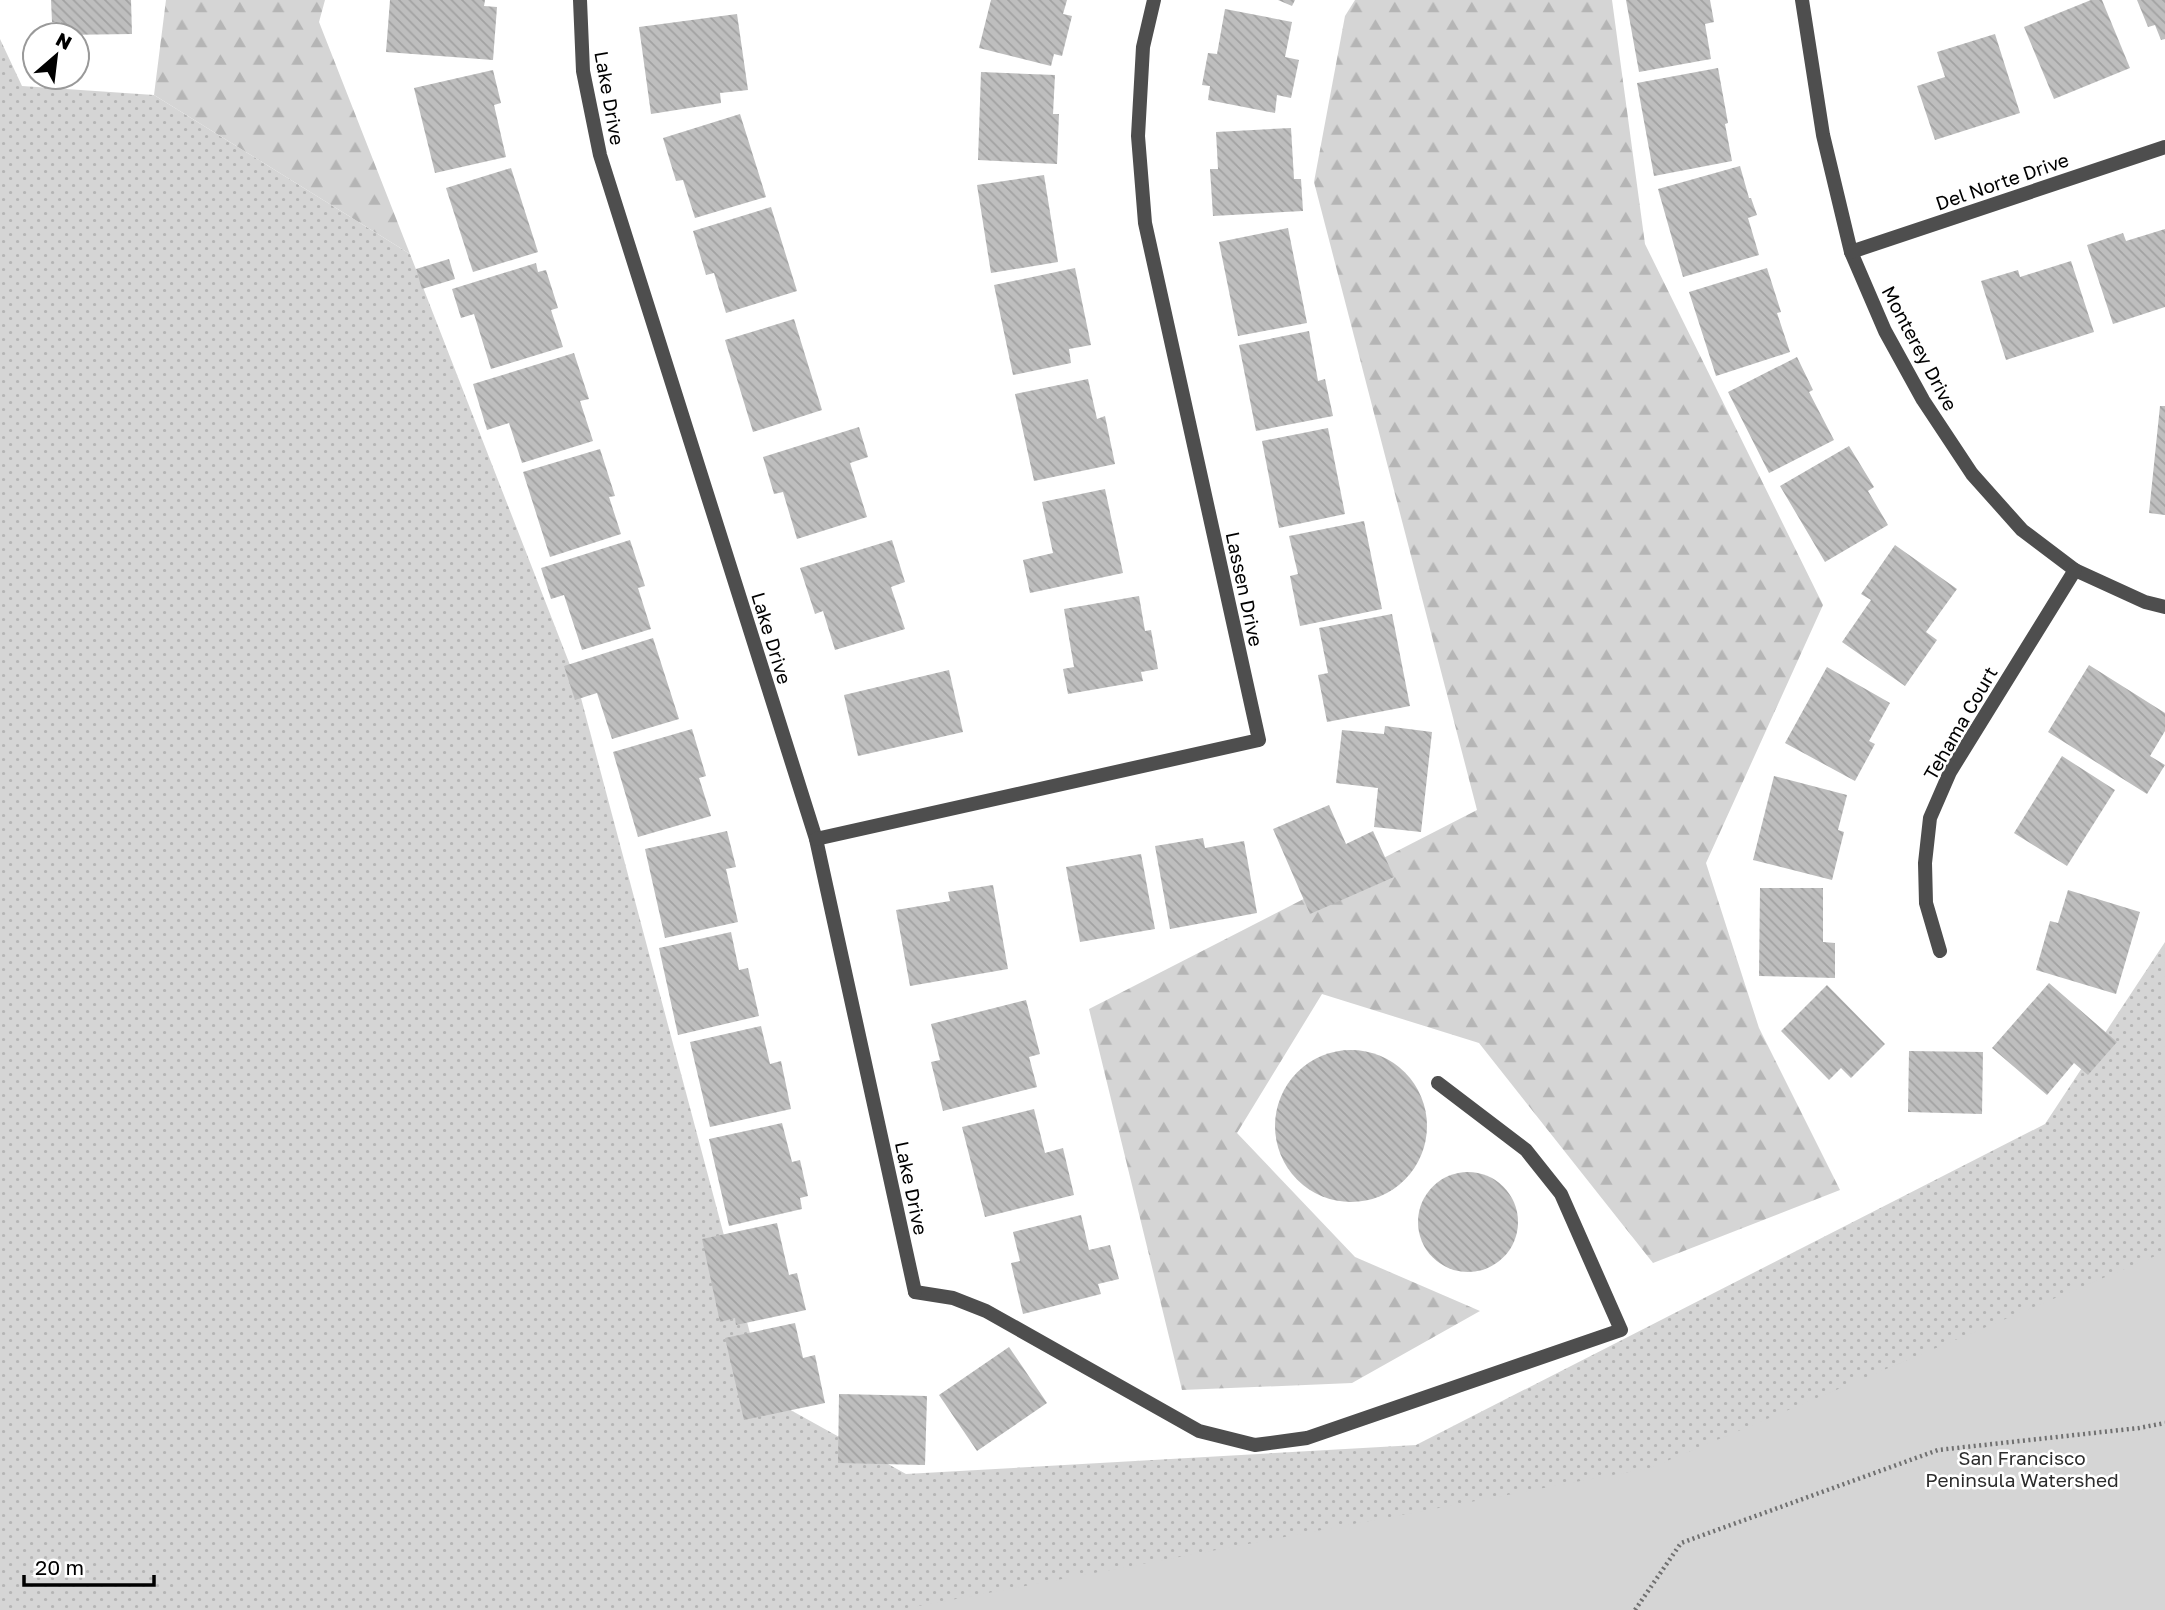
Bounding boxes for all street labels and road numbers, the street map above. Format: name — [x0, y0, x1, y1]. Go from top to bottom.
street label: Lake Drive — [590, 49, 630, 147]
street label: Del Norte Drive — [1932, 147, 2072, 215]
street label: Monterey Drive — [1877, 282, 1963, 414]
street label: Lassen Drive — [1222, 530, 1268, 648]
street label: Lake Drive — [747, 589, 797, 687]
street label: Tehama Court — [1918, 662, 2002, 784]
street label: Lake Drive — [891, 1139, 933, 1237]

